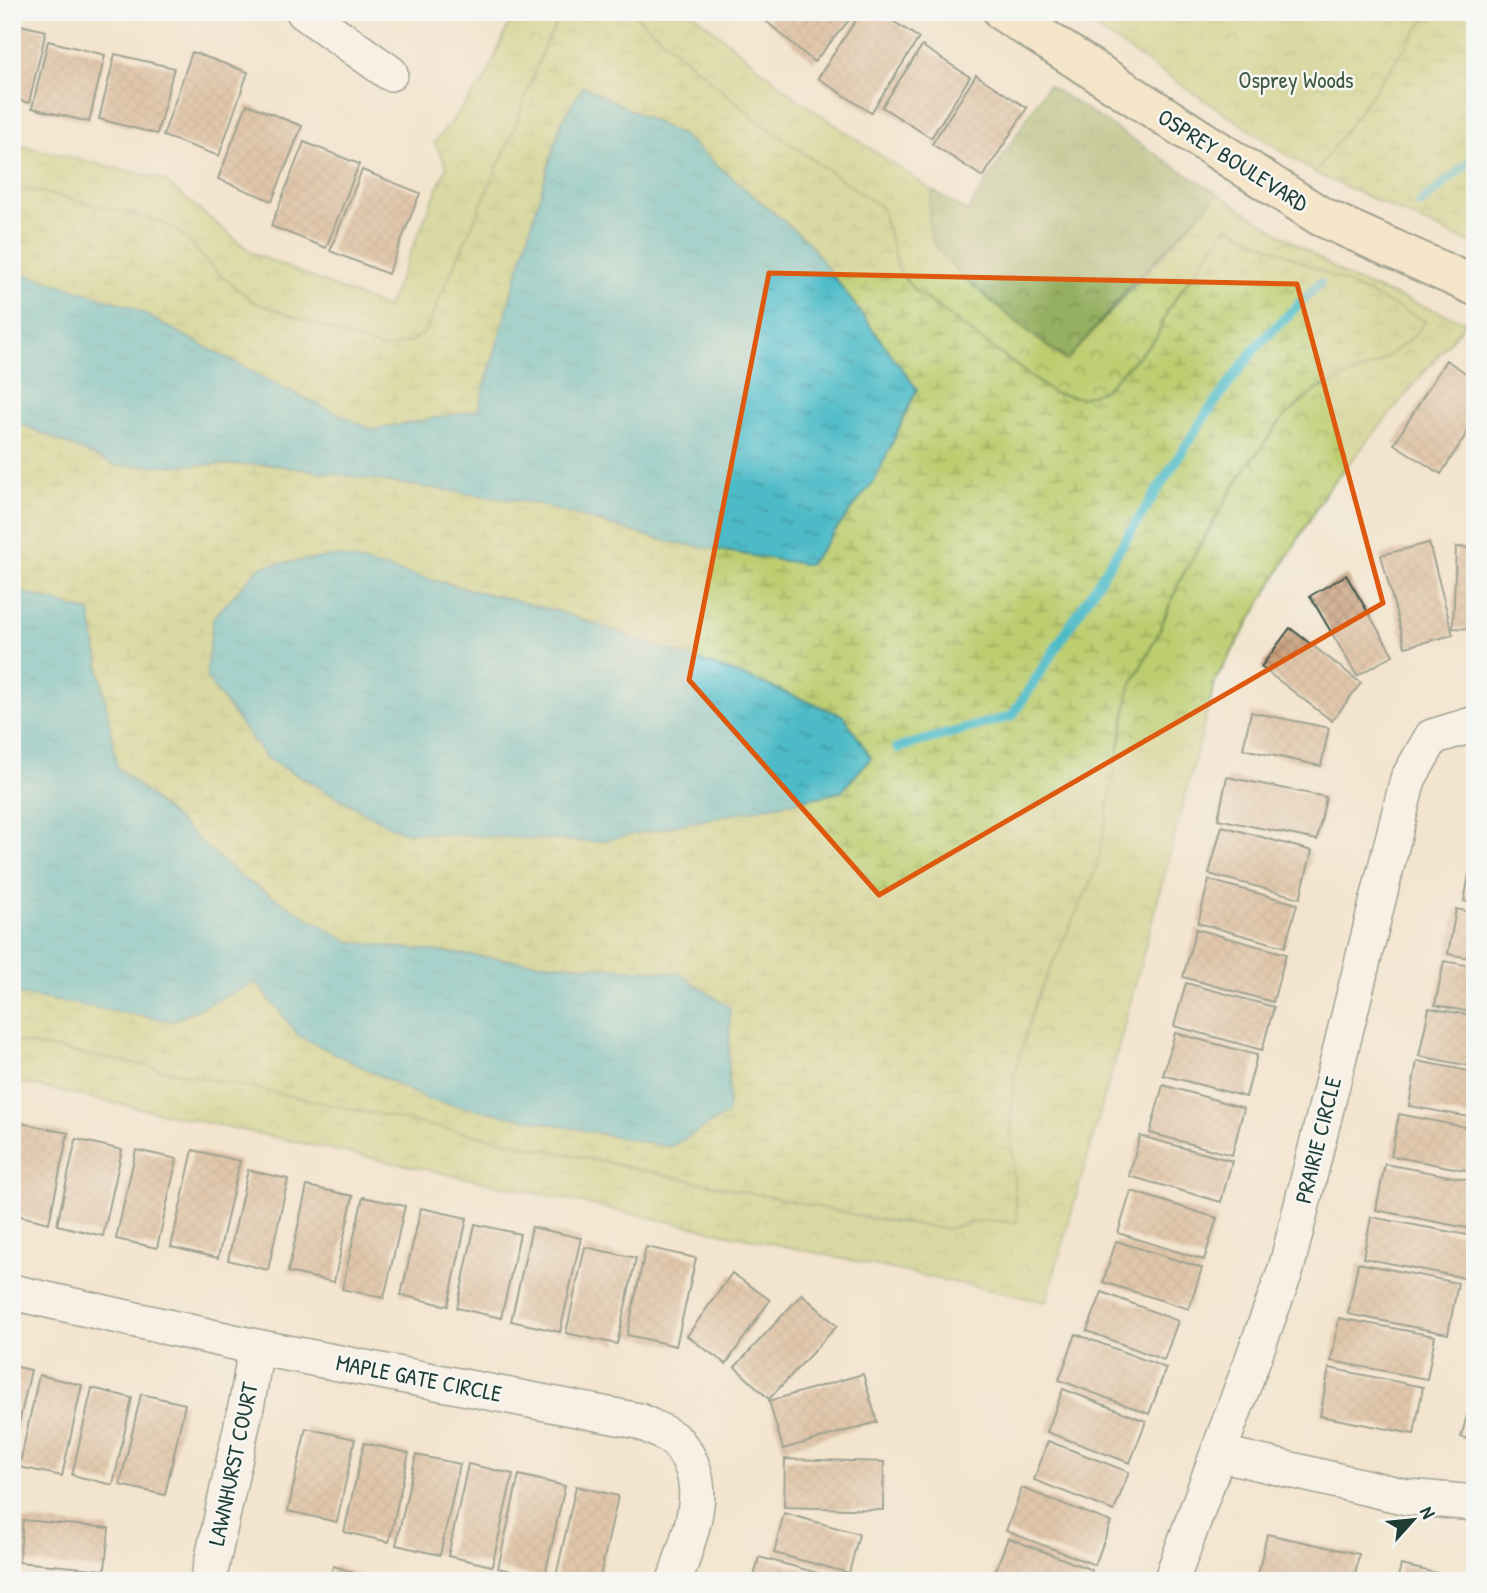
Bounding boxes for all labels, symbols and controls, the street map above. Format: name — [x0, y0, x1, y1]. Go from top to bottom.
park label: Osprey Woods — [1238, 64, 1354, 95]
street label: OSPREY BOULEVARD — [1152, 101, 1314, 218]
street label: PRAIRIE CIRCLE — [1287, 1073, 1348, 1206]
street label: MAPLE GATE CIRCLE — [334, 1346, 505, 1409]
street label: LAWNHURST COURT — [200, 1379, 265, 1548]
north arrow — [1378, 1484, 1448, 1554]
text: N — [1414, 1502, 1442, 1523]

